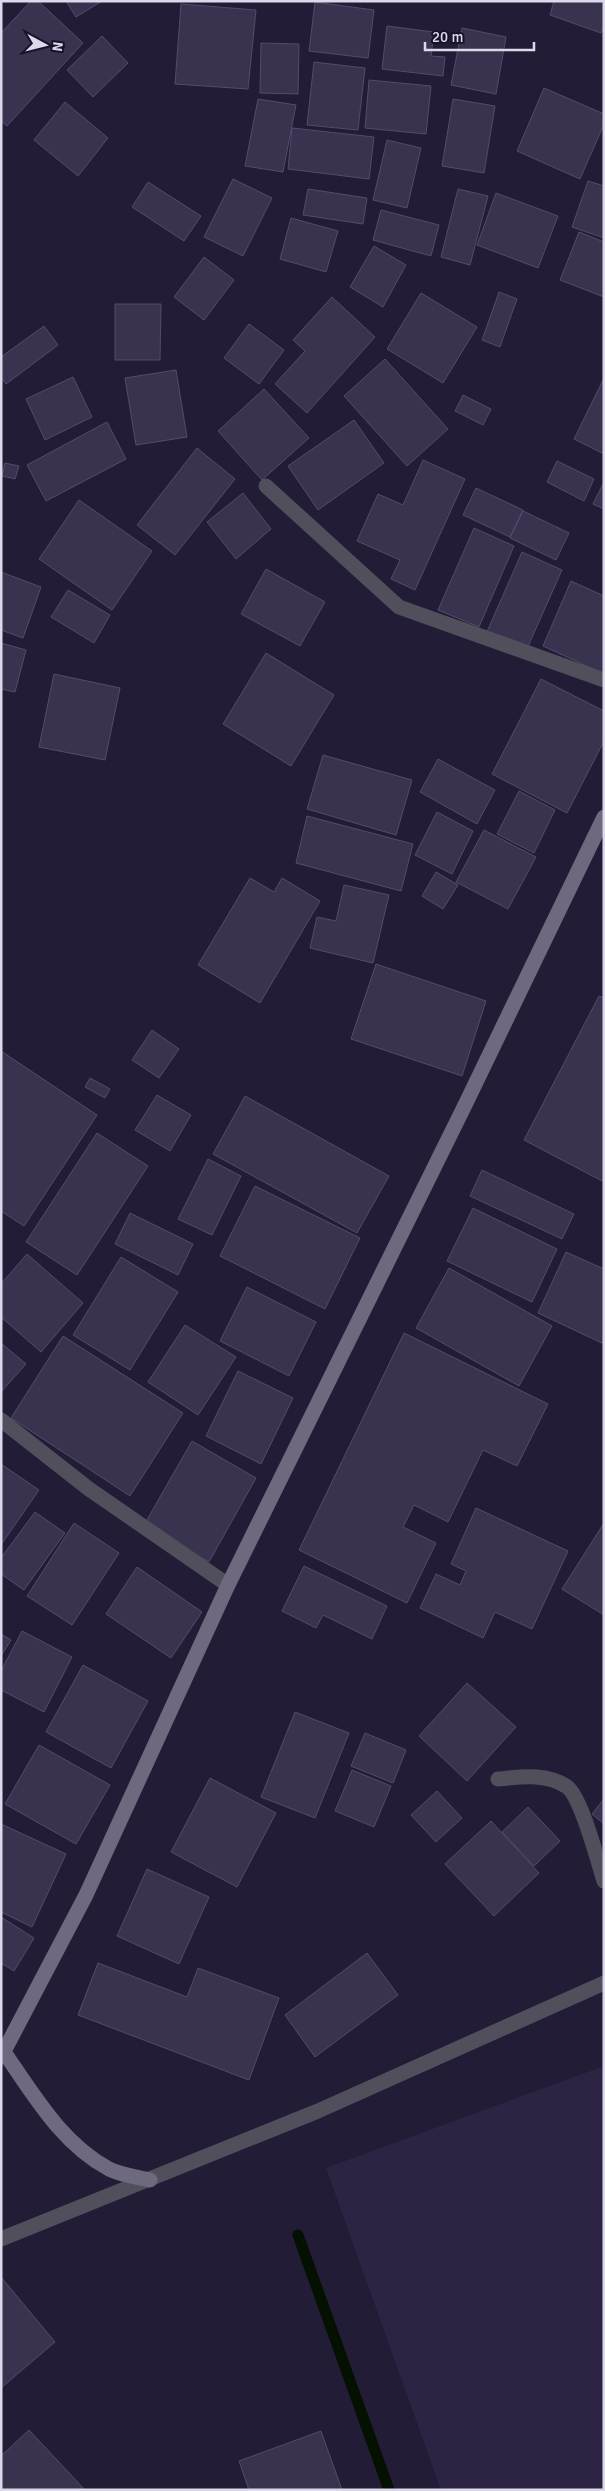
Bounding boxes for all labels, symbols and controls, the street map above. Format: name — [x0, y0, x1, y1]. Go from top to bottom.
north arrow — [20, 20, 70, 70]
scale bar — [425, 20, 534, 52]
text: 20 m — [432, 28, 463, 46]
text: N — [48, 41, 66, 52]

